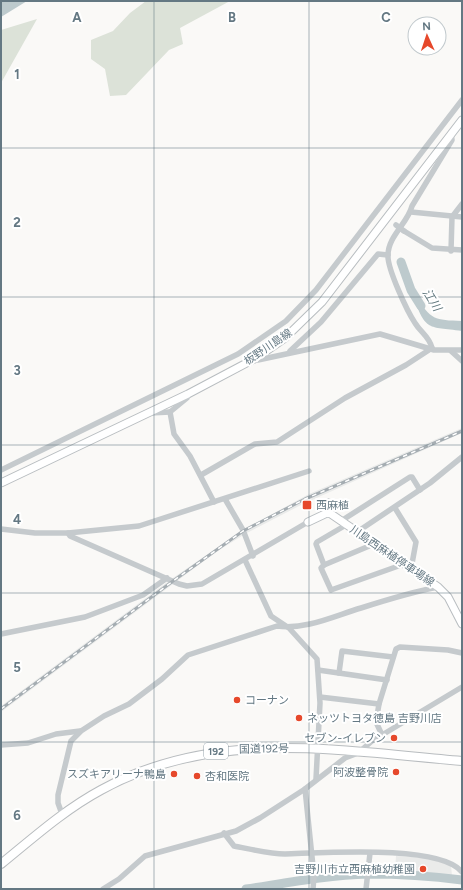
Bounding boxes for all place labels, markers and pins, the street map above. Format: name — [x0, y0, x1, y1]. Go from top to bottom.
marker: 西麻植 — [301, 499, 313, 511]
place label: 西麻植 — [316, 499, 349, 512]
place label: コーナン — [245, 694, 289, 707]
marker: コーナン — [232, 695, 242, 705]
place label: ネッツトヨタ徳島 吉野川店 — [307, 712, 442, 725]
marker: ネッツトヨタ徳島 吉野川店 — [294, 713, 304, 723]
place label: セブン-イレブン — [304, 732, 386, 745]
marker: セブン-イレブン — [389, 733, 399, 743]
place label: 阿波整骨院 — [333, 766, 388, 779]
marker: 阿波整骨院 — [391, 767, 401, 777]
place label: スズキアリーナ鴨島 — [67, 768, 166, 781]
marker: スズキアリーナ鴨島 — [169, 769, 179, 779]
place label: 杏和医院 — [205, 770, 249, 783]
marker: 杏和医院 — [192, 771, 202, 781]
place label: 吉野川市立西麻植幼稚園 — [294, 863, 415, 876]
marker: 吉野川市立西麻植幼稚園 — [418, 864, 428, 874]

